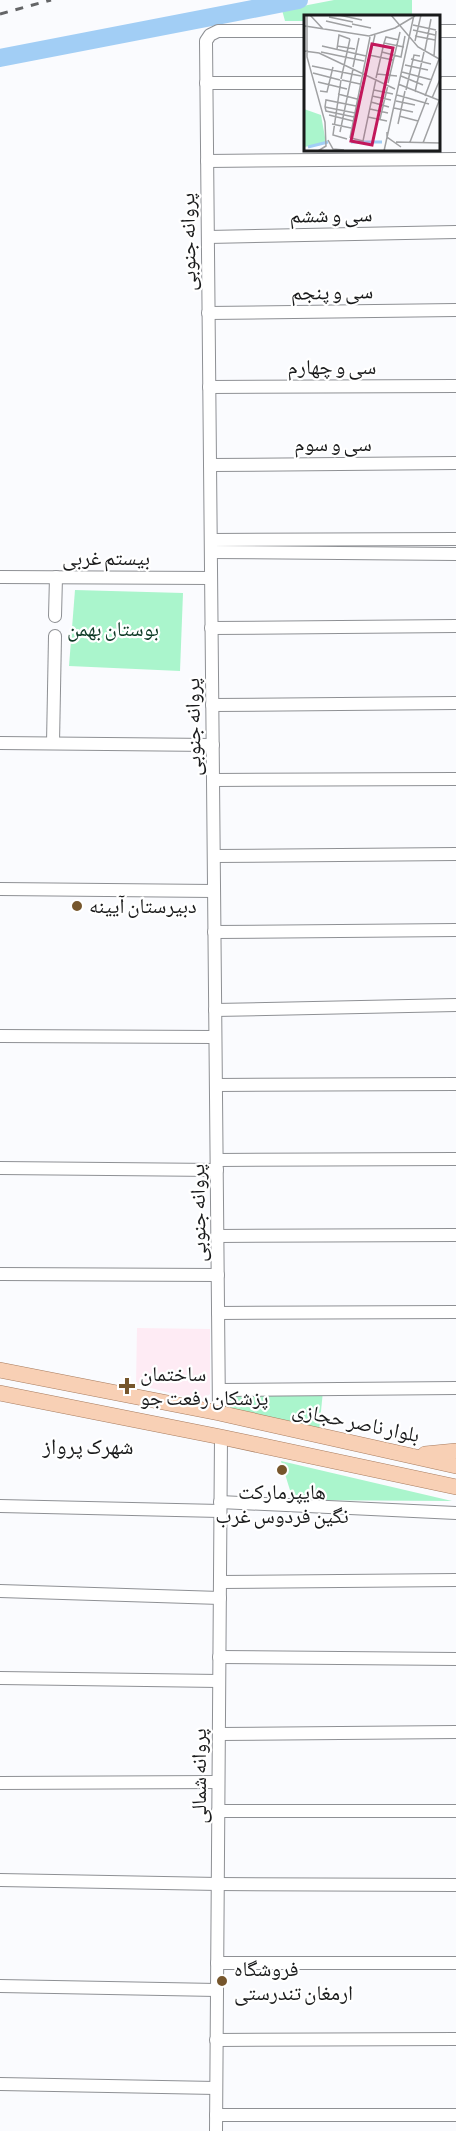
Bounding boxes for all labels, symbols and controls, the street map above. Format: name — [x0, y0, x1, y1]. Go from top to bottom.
inset map — [304, 15, 441, 152]
street label: پروانه جنوبی — [174, 193, 202, 291]
street label: سی و ششم — [289, 201, 373, 230]
street label: سی و پنجم — [291, 278, 373, 307]
street label: سی و چهارم — [288, 354, 376, 381]
street label: سی و سوم — [294, 431, 372, 458]
street label: بیستم غربی — [62, 545, 150, 572]
park label: بوستان بهمن — [67, 616, 159, 642]
street label: پروانه جنوبی — [179, 678, 207, 776]
place label: دبیرستان آیینه — [89, 893, 197, 918]
marker: دبیرستان آیینه — [70, 899, 84, 913]
street label: پروانه جنوبی — [184, 1164, 212, 1262]
place label: ساختمان پزشكان رفعت جو — [140, 1361, 268, 1410]
marker: ساختمان پزشكان رفعت جو — [118, 1377, 136, 1395]
street label: بلوار ناصر حجازی — [290, 1396, 422, 1447]
district label: شهرک پرواز — [41, 1433, 134, 1460]
marker: هایپرمارکت نگین فردوس غرب — [275, 1463, 289, 1477]
place label: هایپرمارکت نگین فردوس غرب — [215, 1479, 349, 1529]
street label: پروانه شمالی — [186, 1728, 212, 1824]
place label: فروشگاه ارمغان تندرستی — [234, 1956, 353, 2006]
marker: فروشگاه ارمغان تندرستی — [215, 1974, 229, 1988]

